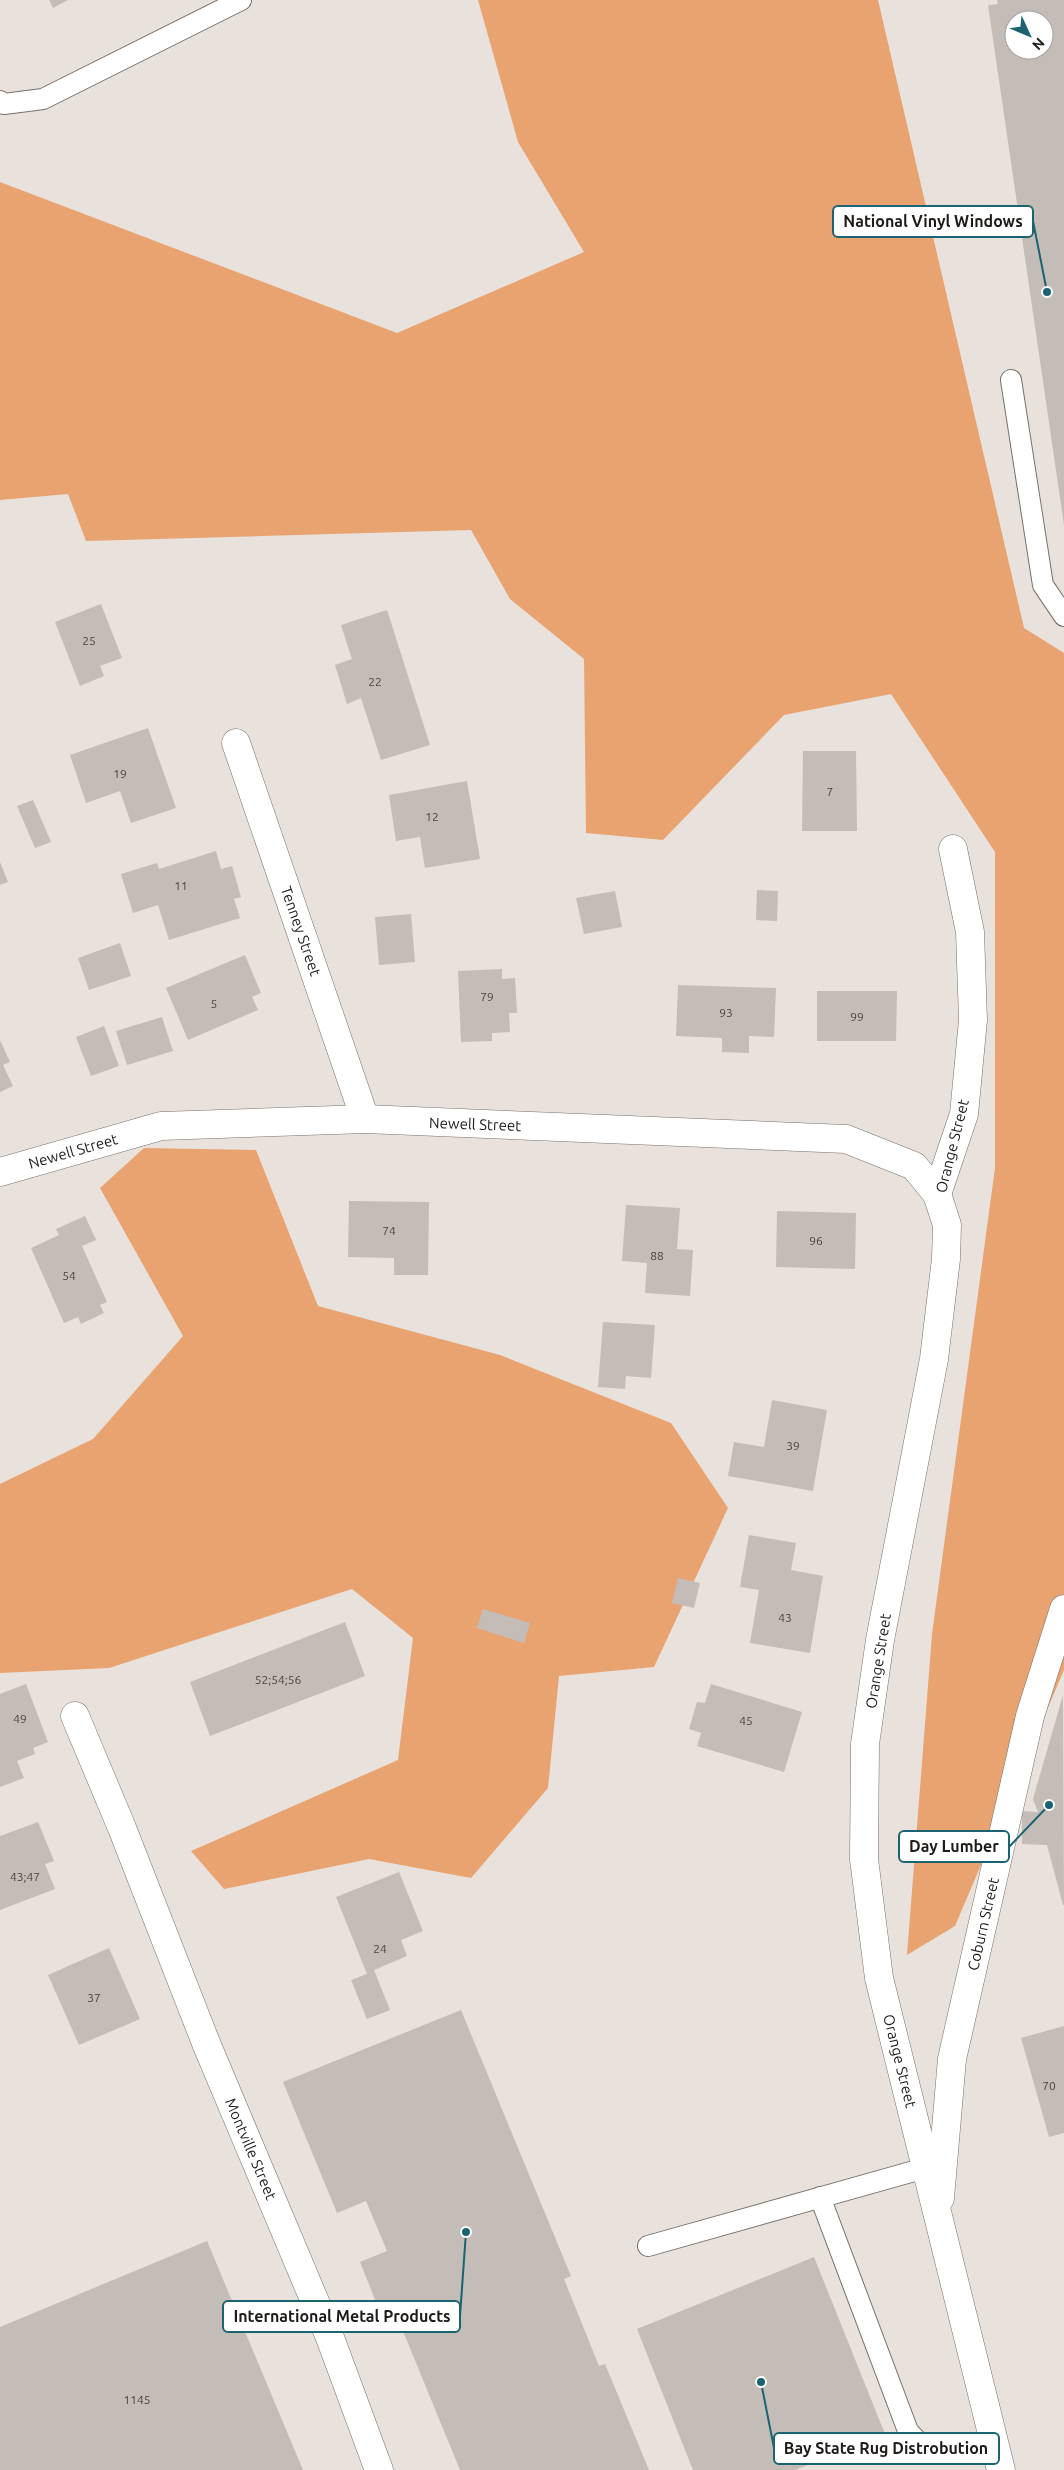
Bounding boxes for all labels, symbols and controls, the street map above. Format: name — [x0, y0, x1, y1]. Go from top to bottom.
north arrow — [1004, 10, 1054, 60]
text: N — [1029, 35, 1048, 53]
callout: National Vinyl Windows — [833, 206, 1033, 237]
text: National Vinyl Windows — [843, 212, 1023, 230]
house number: 25 — [82, 634, 96, 647]
house number: 22 — [368, 675, 382, 688]
house number: 19 — [113, 767, 127, 780]
house number: 7 — [827, 785, 833, 798]
house number: 12 — [425, 810, 439, 823]
house number: 11 — [174, 879, 188, 892]
street label: Tenney Street — [278, 884, 324, 978]
house number: 79 — [480, 990, 494, 1003]
house number: 5 — [211, 997, 217, 1010]
house number: 93 — [719, 1006, 733, 1019]
house number: 99 — [850, 1010, 864, 1023]
street label: Orange Street — [932, 1097, 972, 1195]
street label: Newell Street — [429, 1114, 521, 1134]
street label: Newell Street — [26, 1130, 120, 1172]
house number: 74 — [382, 1224, 396, 1237]
house number: 96 — [809, 1234, 823, 1247]
house number: 88 — [650, 1249, 664, 1262]
house number: 54 — [62, 1269, 76, 1282]
house number: 39 — [786, 1439, 800, 1452]
house number: 43 — [778, 1611, 792, 1624]
street label: Orange Street — [862, 1612, 894, 1710]
house number: 52;54;56 — [255, 1673, 301, 1686]
house number: 49 — [13, 1712, 27, 1725]
house number: 45 — [739, 1714, 753, 1727]
callout: Day Lumber — [899, 1831, 1009, 1862]
text: Day Lumber — [909, 1837, 999, 1855]
house number: 43;47 — [10, 1870, 40, 1883]
street label: Coburn Street — [964, 1876, 1002, 1972]
house number: 24 — [373, 1942, 387, 1955]
house number: 37 — [87, 1991, 101, 2004]
street label: Orange Street — [880, 2012, 920, 2110]
house number: 70 — [1042, 2079, 1056, 2092]
street label: Montville Street — [222, 2096, 280, 2202]
callout: International Metal Products — [223, 2301, 460, 2332]
text: International Metal Products — [233, 2307, 451, 2325]
house number: 1145 — [123, 2393, 151, 2406]
callout: Bay State Rug Distrobution — [774, 2433, 999, 2464]
text: Bay State Rug Distrobution — [784, 2439, 988, 2457]

